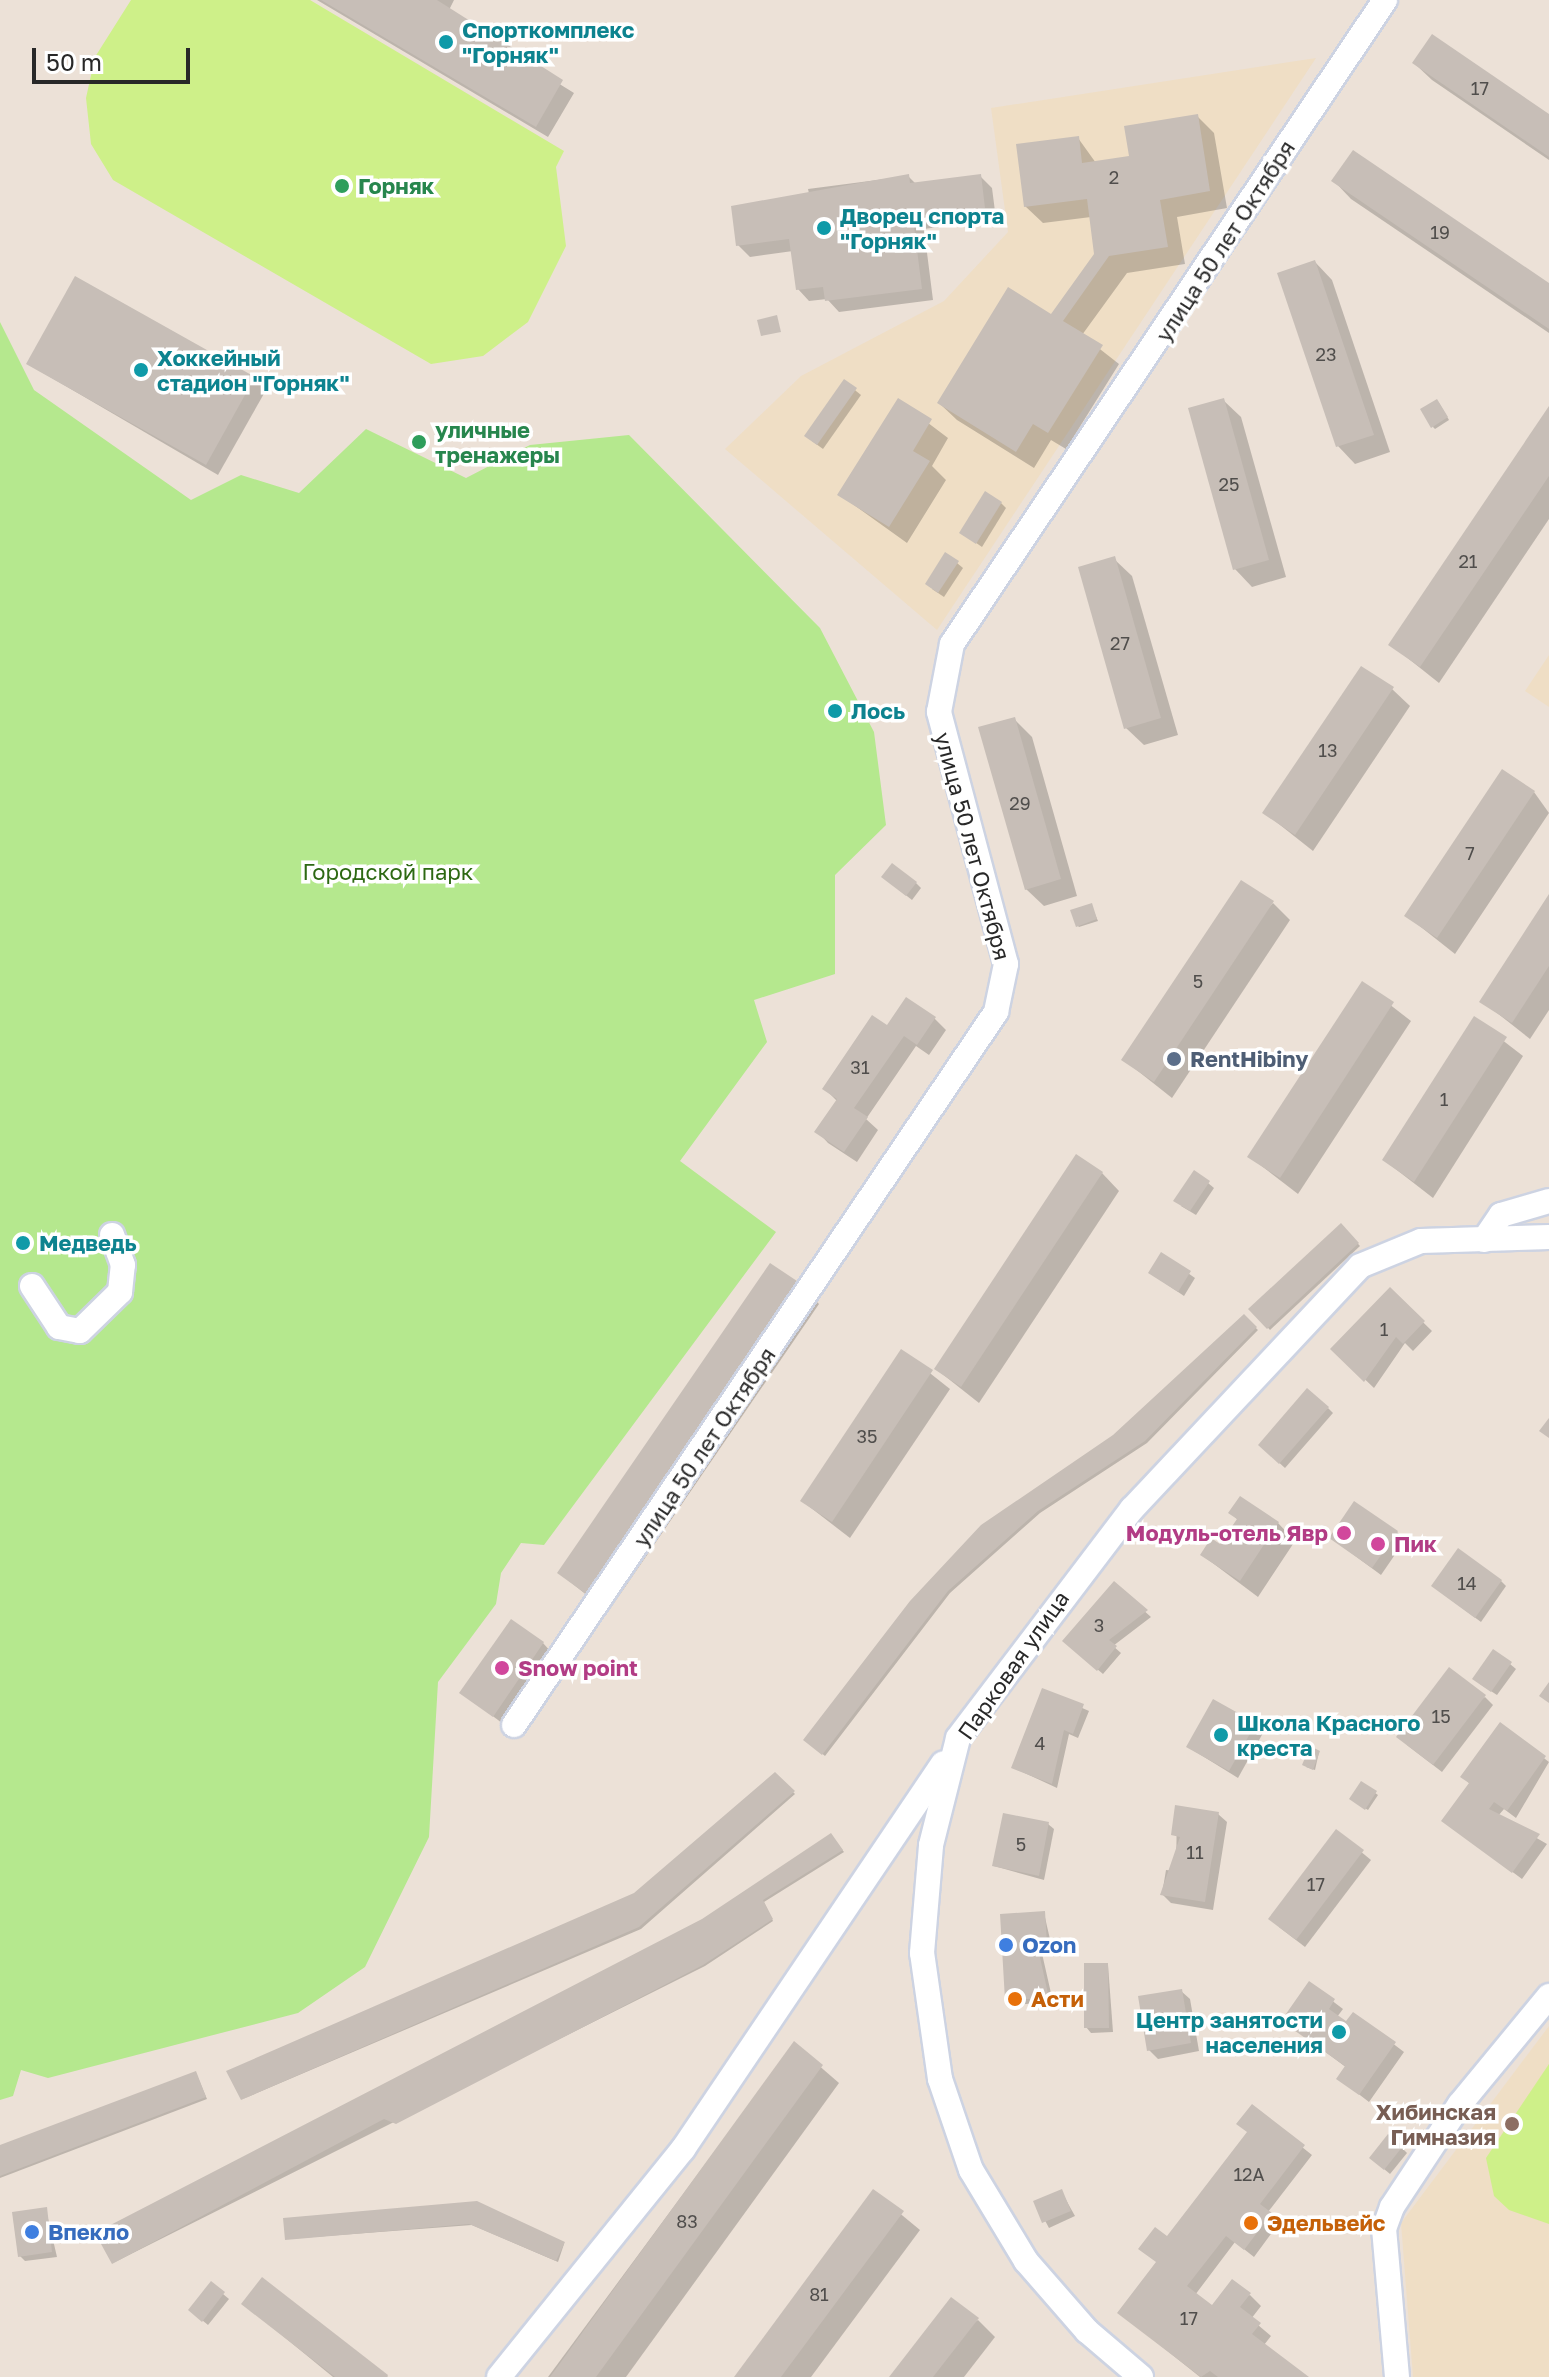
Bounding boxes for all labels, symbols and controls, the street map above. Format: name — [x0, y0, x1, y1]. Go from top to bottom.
place label: Спорткомплекс "Горняк" — [462, 16, 634, 68]
scale bar — [36, 32, 194, 82]
marker: Спорткомплекс "Горняк" — [437, 33, 455, 51]
text: 50 m — [46, 47, 102, 76]
house number: 17 — [1471, 77, 1489, 99]
street label: улица 50 лет Октября — [1150, 135, 1300, 347]
house number: 2 — [1109, 166, 1119, 188]
place label: Горняк — [358, 173, 434, 199]
marker: Горняк — [333, 177, 351, 195]
place label: Дворец спорта "Горняк" — [840, 202, 1004, 254]
marker: Дворец спорта "Горняк" — [815, 219, 833, 237]
house number: 19 — [1430, 221, 1450, 243]
house number: 23 — [1316, 343, 1336, 365]
place label: Хоккейный стадион "Горняк" — [157, 344, 350, 396]
marker: Хоккейный стадион "Горняк" — [132, 361, 150, 379]
place label: уличные тренажеры — [435, 416, 560, 468]
marker: уличные тренажеры — [410, 433, 428, 451]
house number: 25 — [1219, 473, 1239, 495]
house number: 21 — [1458, 550, 1478, 572]
house number: 27 — [1110, 632, 1130, 654]
place label: Лось — [851, 698, 905, 724]
marker: Лось — [826, 702, 844, 720]
street label: улица 50 лет Октября — [930, 729, 1016, 963]
house number: 13 — [1318, 739, 1338, 761]
house number: 29 — [1009, 792, 1031, 814]
house number: 7 — [1465, 842, 1475, 864]
park label: Городской парк — [302, 859, 474, 885]
house number: 5 — [1193, 970, 1203, 992]
place label: RentHibiny — [1190, 1046, 1309, 1072]
marker: RentHibiny — [1165, 1050, 1183, 1068]
house number: 31 — [850, 1056, 870, 1078]
house number: 1 — [1440, 1088, 1448, 1110]
place label: Медведь — [39, 1230, 137, 1256]
marker: Медведь — [14, 1234, 32, 1252]
house number: 1 — [1380, 1318, 1388, 1340]
street label: улица 50 лет Октября — [627, 1342, 781, 1552]
house number: 35 — [857, 1425, 877, 1447]
place label: Модуль-отель Явр — [1126, 1520, 1328, 1546]
marker: Модуль-отель Явр — [1335, 1524, 1353, 1542]
place label: Пик — [1394, 1531, 1437, 1557]
marker: Пик — [1369, 1535, 1387, 1553]
house number: 14 — [1457, 1572, 1477, 1594]
street label: Парковая улица — [952, 1586, 1074, 1744]
house number: 3 — [1094, 1614, 1104, 1636]
place label: Snow point — [518, 1655, 638, 1681]
marker: Snow point — [493, 1659, 511, 1677]
house number: 15 — [1431, 1705, 1451, 1727]
place label: Школа Красного креста — [1237, 1709, 1421, 1760]
marker: Школа Красного креста — [1212, 1726, 1230, 1744]
house number: 4 — [1035, 1732, 1045, 1754]
house number: 5 — [1016, 1833, 1026, 1855]
house number: 11 — [1186, 1841, 1204, 1863]
house number: 17 — [1307, 1873, 1325, 1895]
place label: Ozon — [1022, 1932, 1076, 1958]
marker: Ozon — [997, 1936, 1015, 1954]
place label: Асти — [1031, 1986, 1084, 2012]
marker: Асти — [1006, 1990, 1024, 2008]
place label: Центр занятости населения — [1136, 2006, 1323, 2058]
marker: Центр занятости населения — [1330, 2023, 1348, 2041]
place label: Хибинская Гимназия — [1376, 2098, 1496, 2150]
marker: Хибинская Гимназия — [1503, 2115, 1521, 2133]
house number: 12А — [1233, 2163, 1265, 2185]
house number: 83 — [676, 2210, 698, 2232]
place label: Эдельвейс — [1267, 2210, 1385, 2236]
marker: Эдельвейс — [1242, 2214, 1260, 2232]
place label: Впекло — [48, 2219, 129, 2245]
marker: Впекло — [23, 2223, 41, 2241]
house number: 81 — [809, 2283, 829, 2305]
house number: 17 — [1180, 2307, 1198, 2329]

